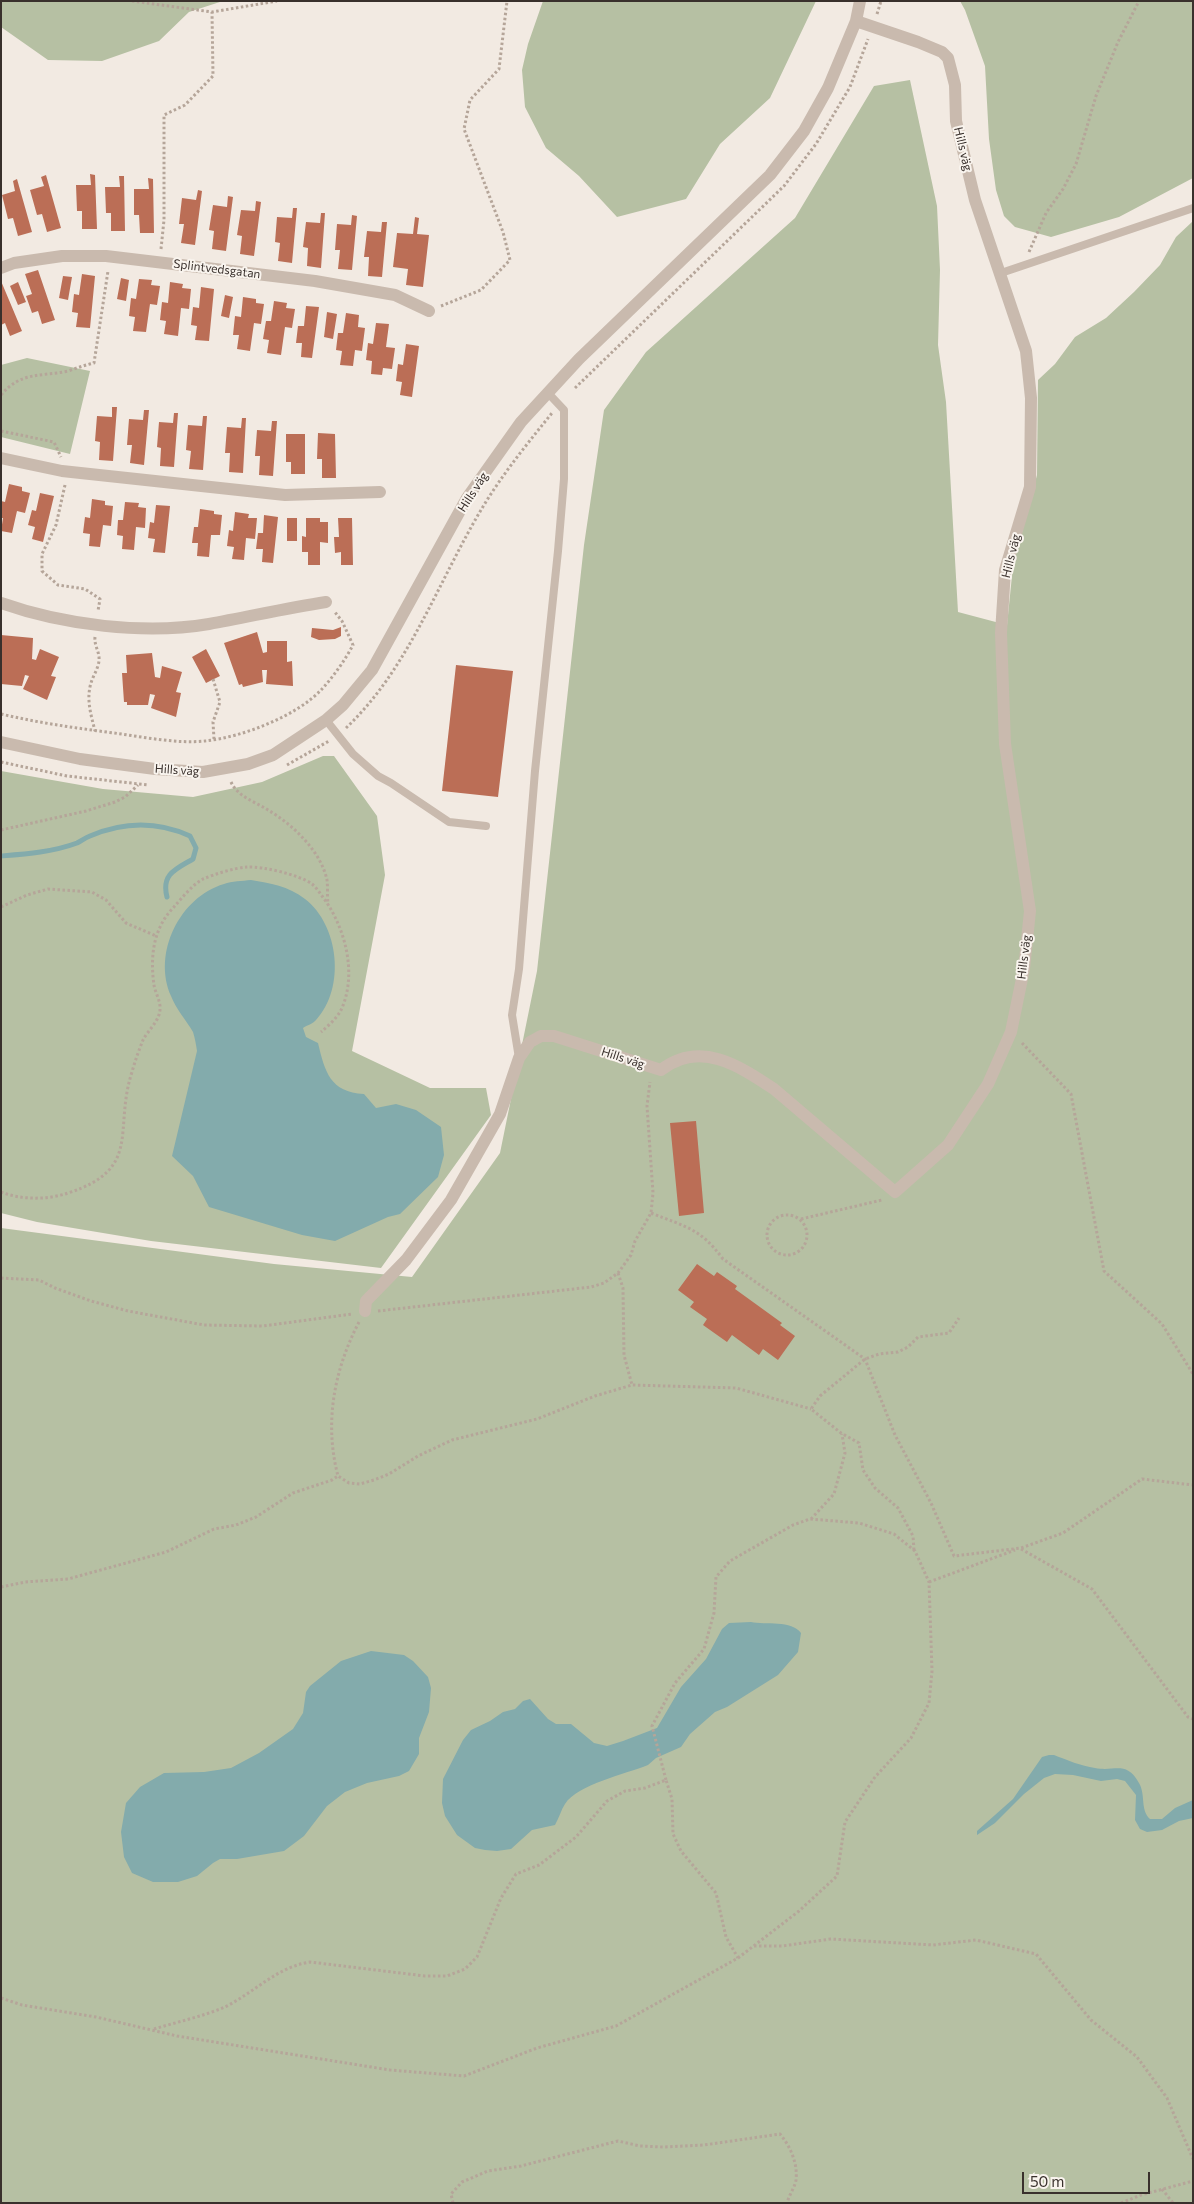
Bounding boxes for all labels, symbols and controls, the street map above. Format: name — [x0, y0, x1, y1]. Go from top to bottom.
street label: Hills väg — [951, 126, 975, 172]
street label: Splintvedsgatan — [173, 257, 261, 281]
street label: Hills väg — [455, 469, 491, 515]
street label: Hills väg — [999, 533, 1023, 579]
street label: Hills väg — [154, 761, 200, 779]
street label: Hills väg — [1014, 934, 1034, 980]
street label: Hills väg — [600, 1044, 646, 1072]
scale bar — [1024, 2162, 1152, 2194]
text: 50 m — [1030, 2172, 1064, 2190]

